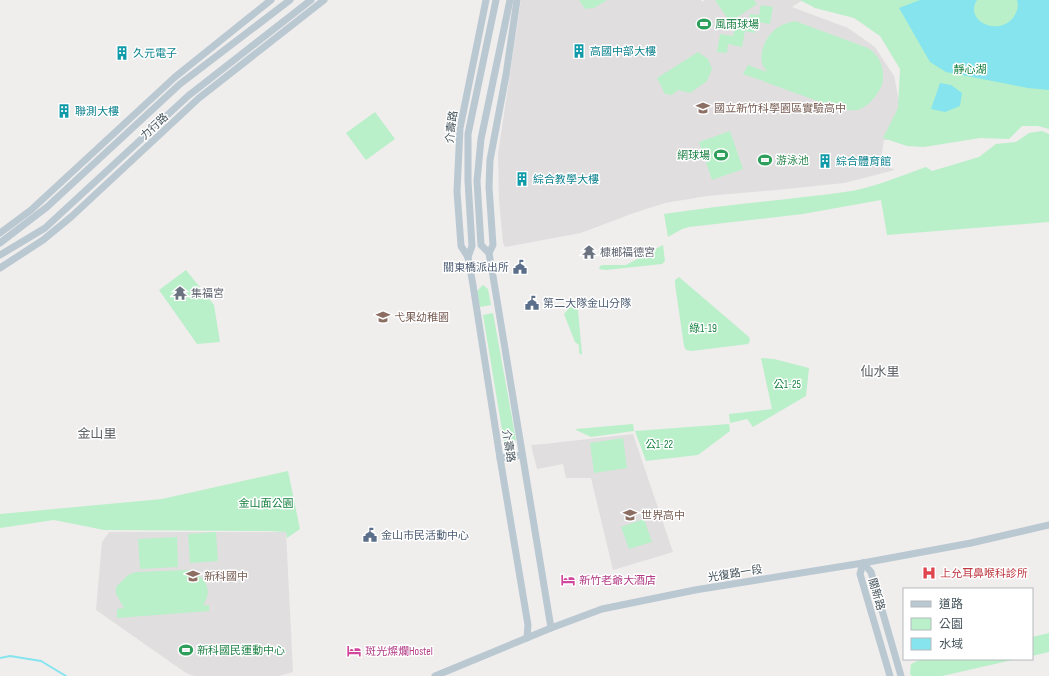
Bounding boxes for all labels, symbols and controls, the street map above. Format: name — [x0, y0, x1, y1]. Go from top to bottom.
sports icon: 風雨球場 — [696, 16, 712, 32]
place label: 風雨球場 — [715, 18, 759, 31]
building icon: 高國中部大樓 — [571, 43, 587, 59]
building icon: 久元電子 — [114, 45, 130, 61]
place label: 高國中部大樓 — [590, 45, 656, 58]
place label: 久元電子 — [133, 47, 177, 60]
park label: 靜心湖 — [954, 63, 987, 76]
school or university icon: 國立新竹科學園區實驗高中 — [695, 100, 711, 116]
place label: 國立新竹科學園區實驗高中 — [714, 102, 846, 115]
building icon: 聯測大樓 — [56, 103, 72, 119]
place label: 聯測大樓 — [75, 105, 119, 118]
street label: 力行路 — [138, 110, 171, 142]
street label: 介壽路 — [443, 110, 460, 144]
sports icon: 網球場 — [713, 147, 729, 163]
place label: 網球場 — [677, 149, 710, 162]
sports icon: 游泳池 — [757, 152, 773, 168]
building icon: 綜合體育館 — [817, 153, 833, 169]
place label: 游泳池 — [776, 154, 809, 167]
place label: 綜合體育館 — [836, 155, 891, 168]
building icon: 綜合教學大樓 — [514, 171, 530, 187]
place label: 綜合教學大樓 — [533, 173, 599, 186]
temple icon: 槺榔福德宮 — [581, 244, 597, 260]
place label: 槺榔福德宮 — [600, 246, 655, 259]
public building icon: 關東橋派出所 — [512, 259, 528, 275]
place label: 關東橋派出所 — [443, 261, 509, 274]
temple icon: 集福宮 — [172, 285, 188, 301]
place label: 集福宮 — [191, 287, 224, 300]
public building icon: 第二大隊金山分隊 — [524, 295, 540, 311]
place label: 第二大隊金山分隊 — [543, 297, 631, 310]
school or university icon: 弋果幼稚園 — [375, 309, 391, 325]
place label: 弋果幼稚園 — [394, 311, 449, 324]
park label: 綠1-19 — [689, 322, 717, 335]
district label: 仙水里 — [860, 364, 900, 380]
park label: 公1-25 — [773, 378, 801, 391]
district label: 金山里 — [77, 426, 117, 442]
street label: 介壽路 — [500, 429, 518, 463]
park label: 公1-22 — [645, 438, 673, 451]
park label: 金山面公園 — [239, 497, 294, 510]
school or university icon: 世界高中 — [622, 507, 638, 523]
place label: 世界高中 — [641, 509, 685, 522]
public building icon: 金山市民活動中心 — [362, 527, 378, 543]
place label: 金山市民活動中心 — [381, 529, 469, 542]
street label: 光復路一段 — [707, 563, 763, 584]
hospital icon: 上允耳鼻喉科診所 — [921, 565, 937, 581]
place label: 上允耳鼻喉科診所 — [940, 567, 1028, 580]
school or university icon: 新科國中 — [185, 568, 201, 584]
place label: 新科國中 — [204, 570, 248, 583]
hotel icon: 新竹老爺大酒店 — [560, 572, 576, 588]
place label: 新竹老爺大酒店 — [579, 574, 656, 587]
street label: 關新路 — [866, 576, 887, 612]
legend — [903, 588, 1033, 660]
text: 道路 — [939, 597, 963, 612]
text: 公園 — [939, 617, 963, 632]
text: 水域 — [939, 637, 963, 652]
sports icon: 新科國民運動中心 — [178, 642, 194, 658]
hotel icon: 斑光燦爛Hostel — [346, 643, 362, 659]
place label: 新科國民運動中心 — [197, 644, 285, 657]
place label: 斑光燦爛Hostel — [365, 645, 433, 658]

